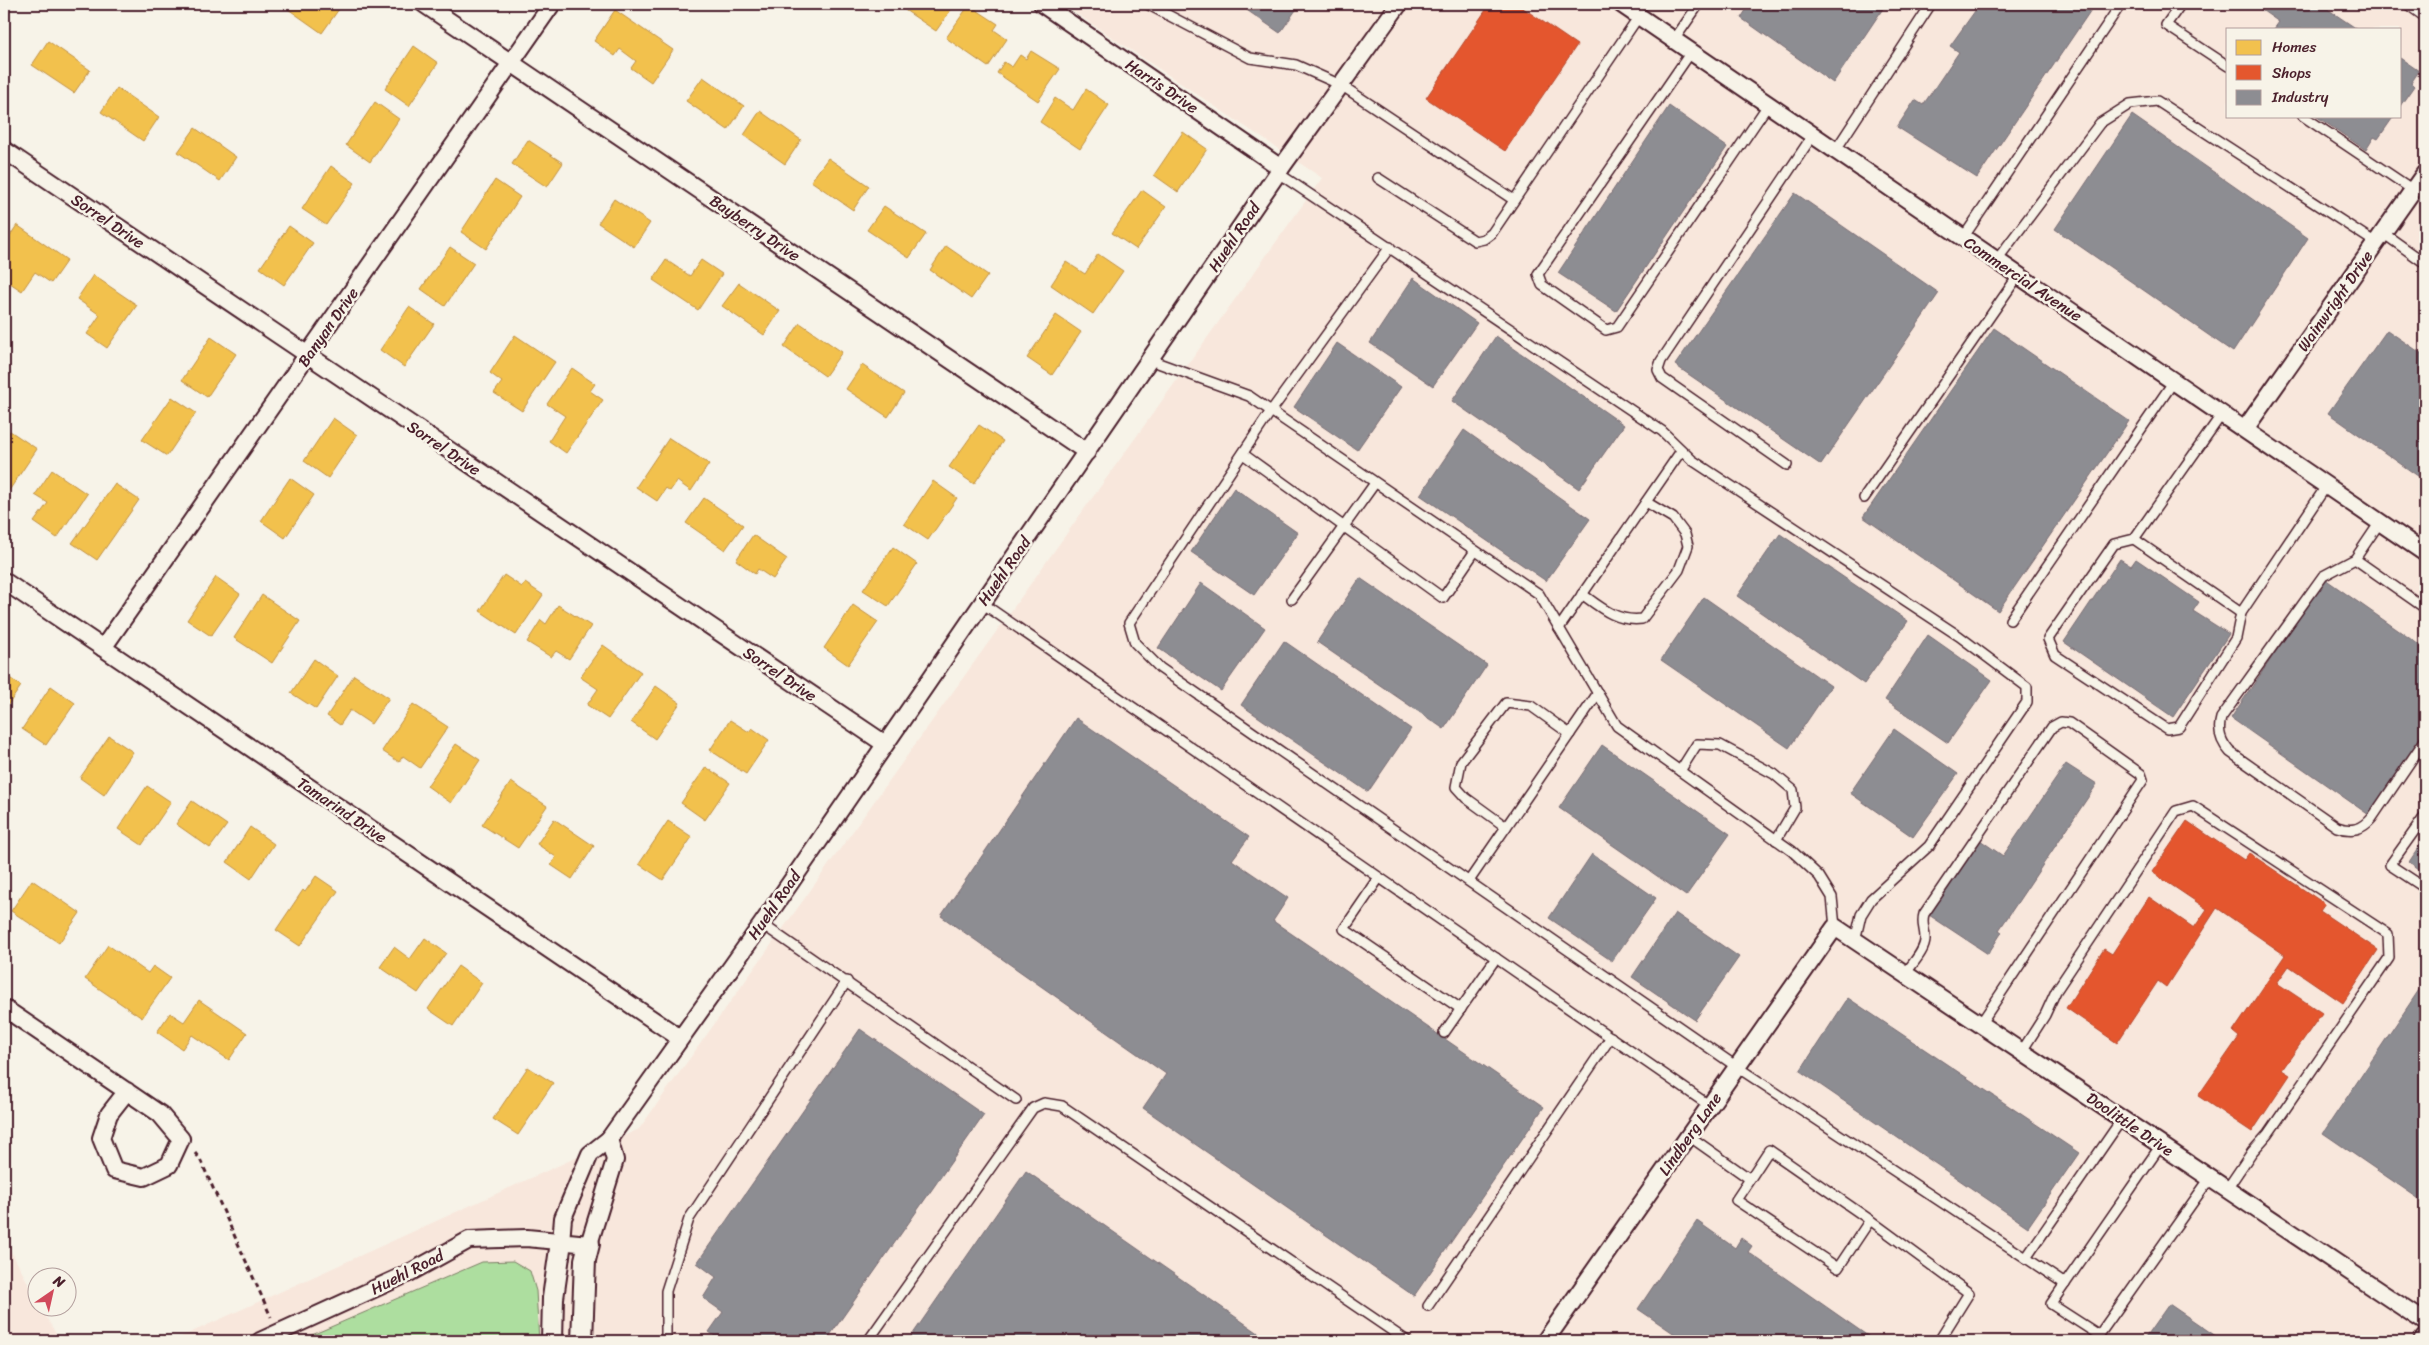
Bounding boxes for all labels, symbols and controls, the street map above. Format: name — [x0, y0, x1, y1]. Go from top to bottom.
legend — [2226, 28, 2402, 118]
text: Homes — [2272, 34, 2316, 60]
street label: Harris Drive — [1119, 51, 1205, 121]
text: Shops — [2272, 60, 2312, 86]
text: Industry — [2271, 84, 2329, 110]
street label: Sorrel Drive — [65, 185, 151, 257]
street label: Bayberry Drive — [703, 187, 807, 269]
street label: Huehl Road — [1200, 195, 1269, 278]
street label: Commercial Avenue — [1958, 228, 2088, 330]
street label: Wainwright Drive — [2289, 244, 2381, 358]
street label: Banyan Drive — [290, 281, 366, 373]
street label: Sorrel Drive — [401, 412, 487, 484]
street label: Huehl Road — [969, 529, 1040, 612]
street label: Sorrel Drive — [737, 638, 823, 710]
street label: Tamarind Drive — [291, 769, 393, 851]
street label: Huehl Road — [739, 863, 810, 946]
street label: Doolittle Drive — [2080, 1084, 2180, 1164]
street label: Lindberg Lane — [1650, 1086, 1730, 1182]
street label: Huehl Road — [365, 1240, 450, 1303]
north arrow — [28, 1268, 78, 1318]
text: N — [47, 1268, 70, 1295]

